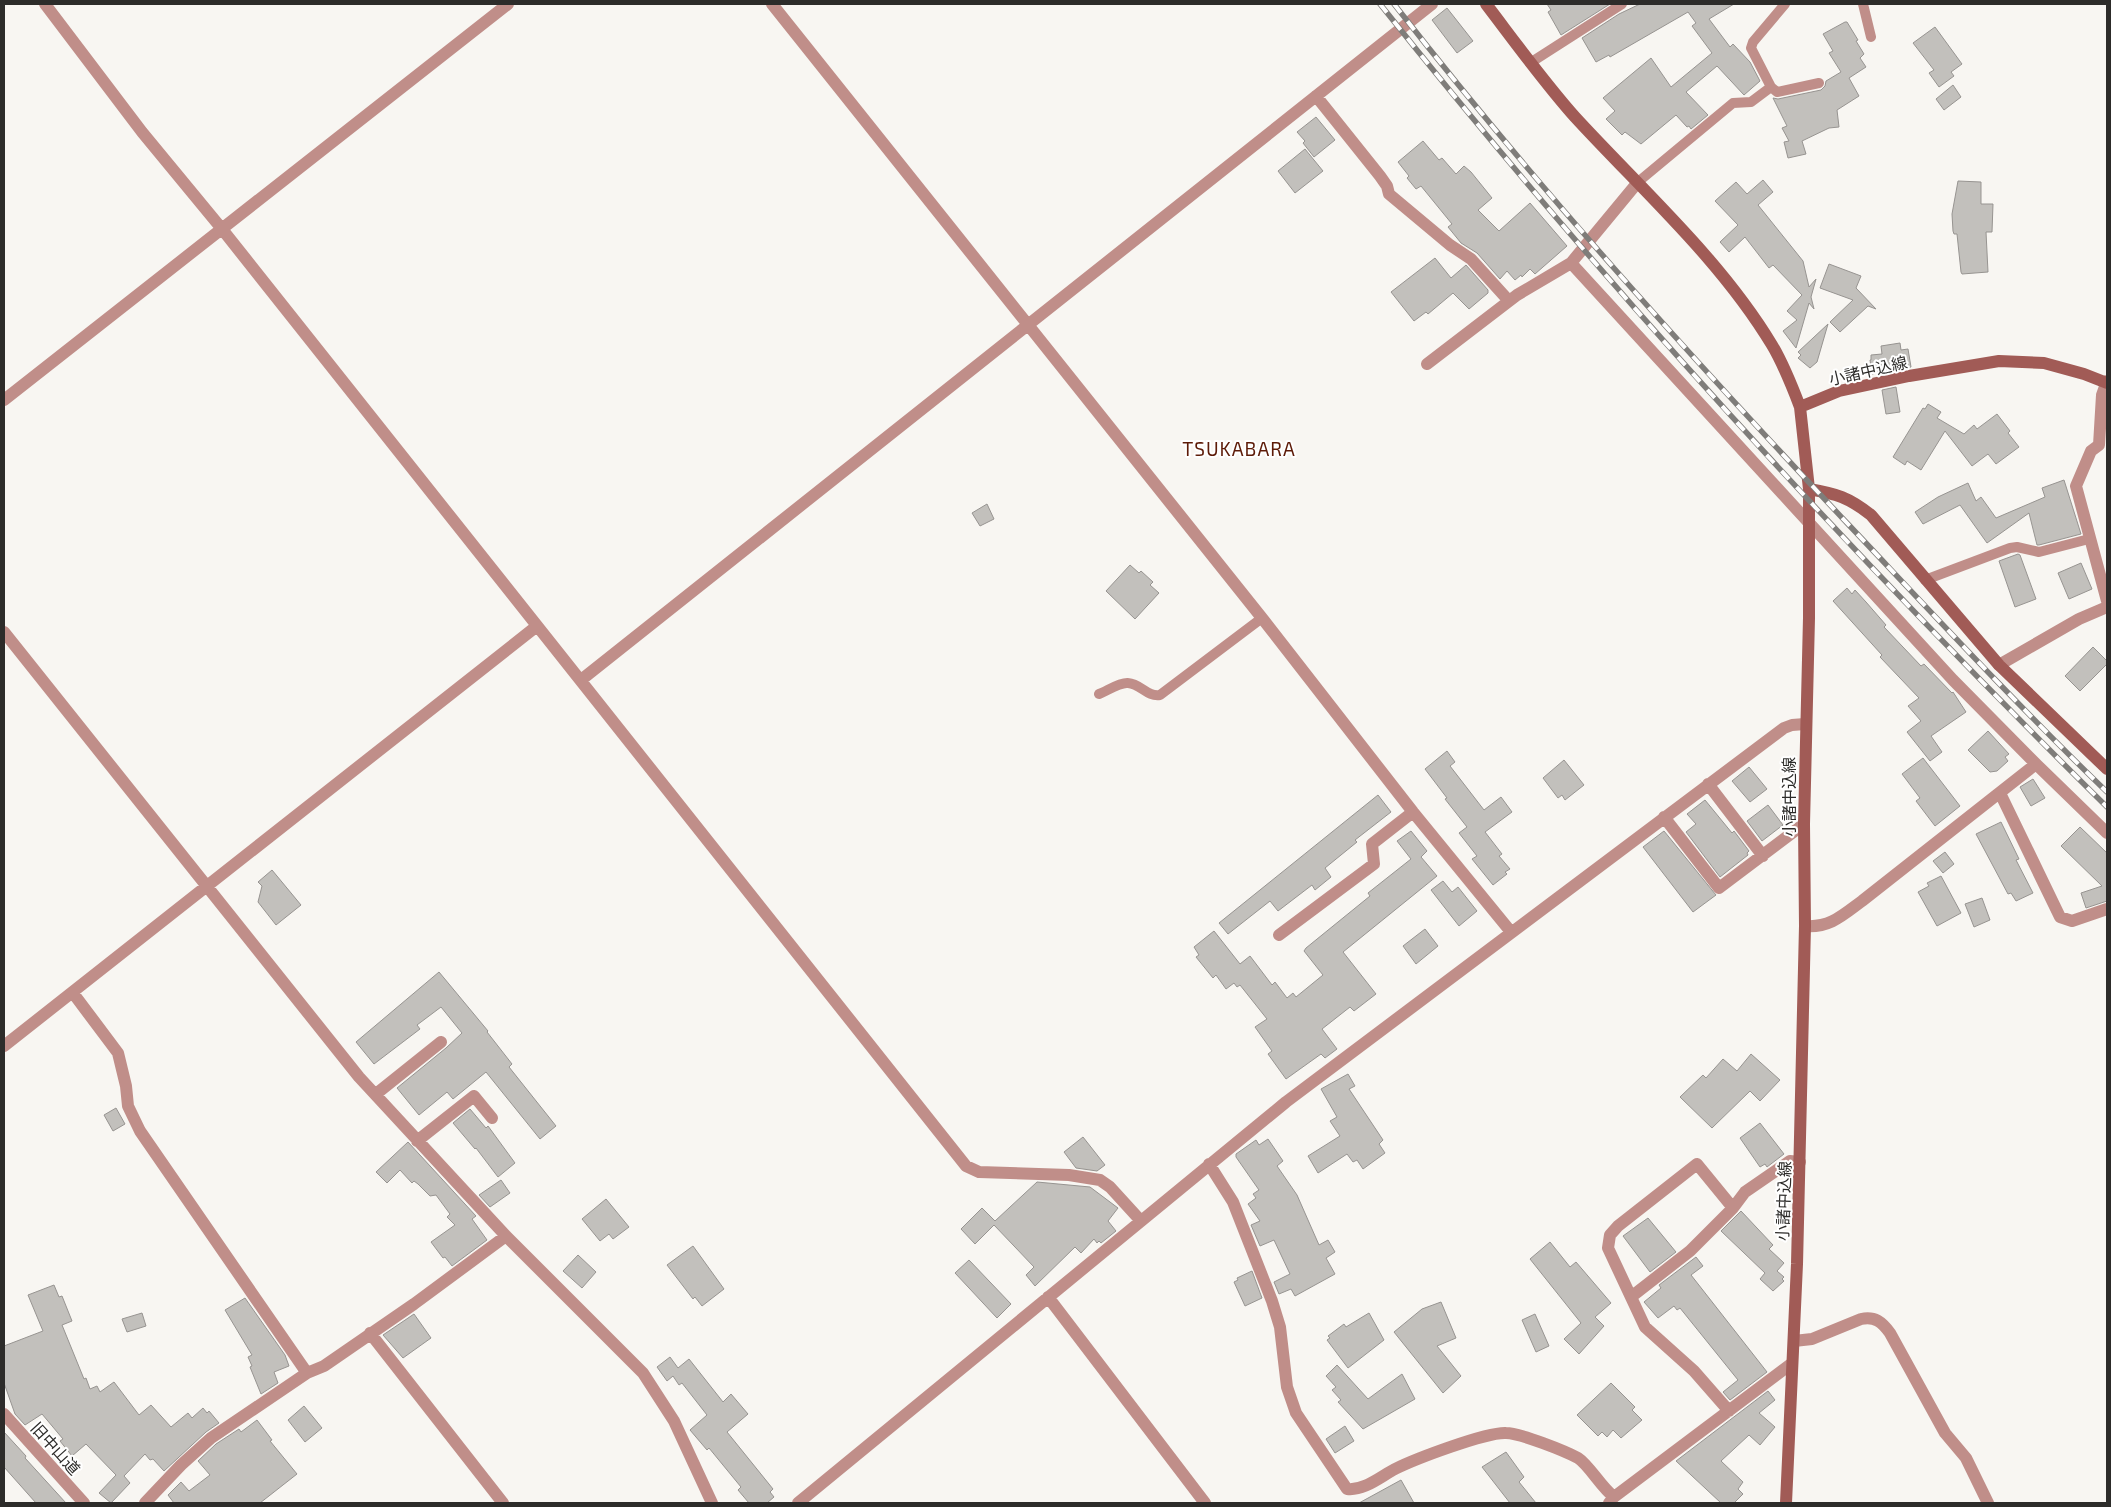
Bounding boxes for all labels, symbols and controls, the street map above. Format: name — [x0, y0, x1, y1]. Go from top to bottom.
street label: 小諸中込線 — [1827, 352, 1909, 388]
district label: TSUKABARA — [1182, 437, 1296, 460]
street label: 小諸中込線 — [1779, 757, 1798, 837]
street label: 小諸中込線 — [1772, 1161, 1794, 1241]
street label: 旧中山道 — [28, 1418, 84, 1478]

